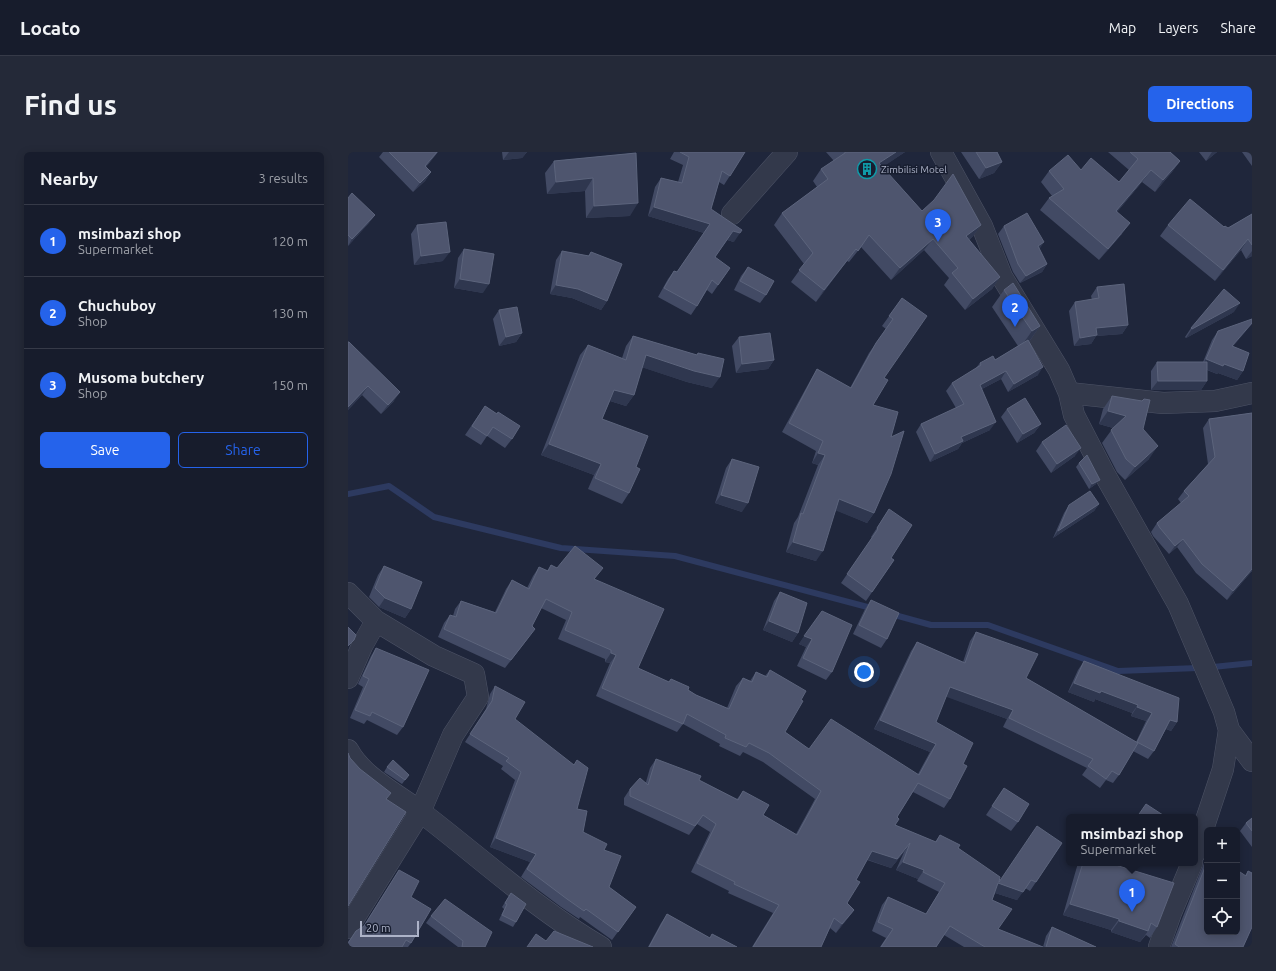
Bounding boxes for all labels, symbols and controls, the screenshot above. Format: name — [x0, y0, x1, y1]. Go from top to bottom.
text: Locato — [20, 17, 81, 39]
text: Map — [1109, 20, 1136, 36]
text: Layers — [1158, 20, 1198, 36]
text: Share — [1220, 20, 1256, 36]
button: Directions — [1148, 86, 1252, 122]
text: Find us — [24, 89, 117, 120]
building icon: Zimbilisi Motel — [856, 158, 878, 180]
place label: Zimbilisi Motel — [881, 164, 947, 175]
text: Nearby — [40, 169, 98, 188]
text: 3 results — [258, 171, 308, 185]
pin: 3 — [925, 209, 951, 242]
text: msimbazi shop — [78, 225, 181, 242]
text: 1 — [49, 234, 57, 248]
text: 120 m — [272, 234, 308, 248]
text: Supermarket — [78, 242, 153, 256]
pin: 2 — [1002, 294, 1028, 327]
text: Chuchuboy — [78, 297, 156, 314]
text: 2 — [49, 306, 57, 320]
text: 130 m — [272, 306, 308, 320]
text: Shop — [78, 314, 107, 328]
text: Musoma butchery — [78, 369, 204, 386]
text: 3 — [49, 378, 57, 392]
text: 150 m — [272, 378, 308, 392]
text: Shop — [78, 386, 107, 400]
button: Save — [40, 432, 170, 468]
button: Share — [178, 432, 308, 468]
your location — [854, 662, 874, 682]
popup — [1066, 814, 1198, 866]
text: msimbazi shop — [1080, 825, 1184, 842]
map controls — [1204, 827, 1240, 935]
button: + — [1204, 827, 1240, 863]
text: Supermarket — [1080, 842, 1156, 856]
button: − — [1204, 863, 1240, 899]
pin: 1 — [1119, 879, 1145, 912]
button: locate — [1204, 899, 1240, 935]
scale bar — [360, 919, 419, 938]
text: 20 m — [366, 922, 390, 934]

